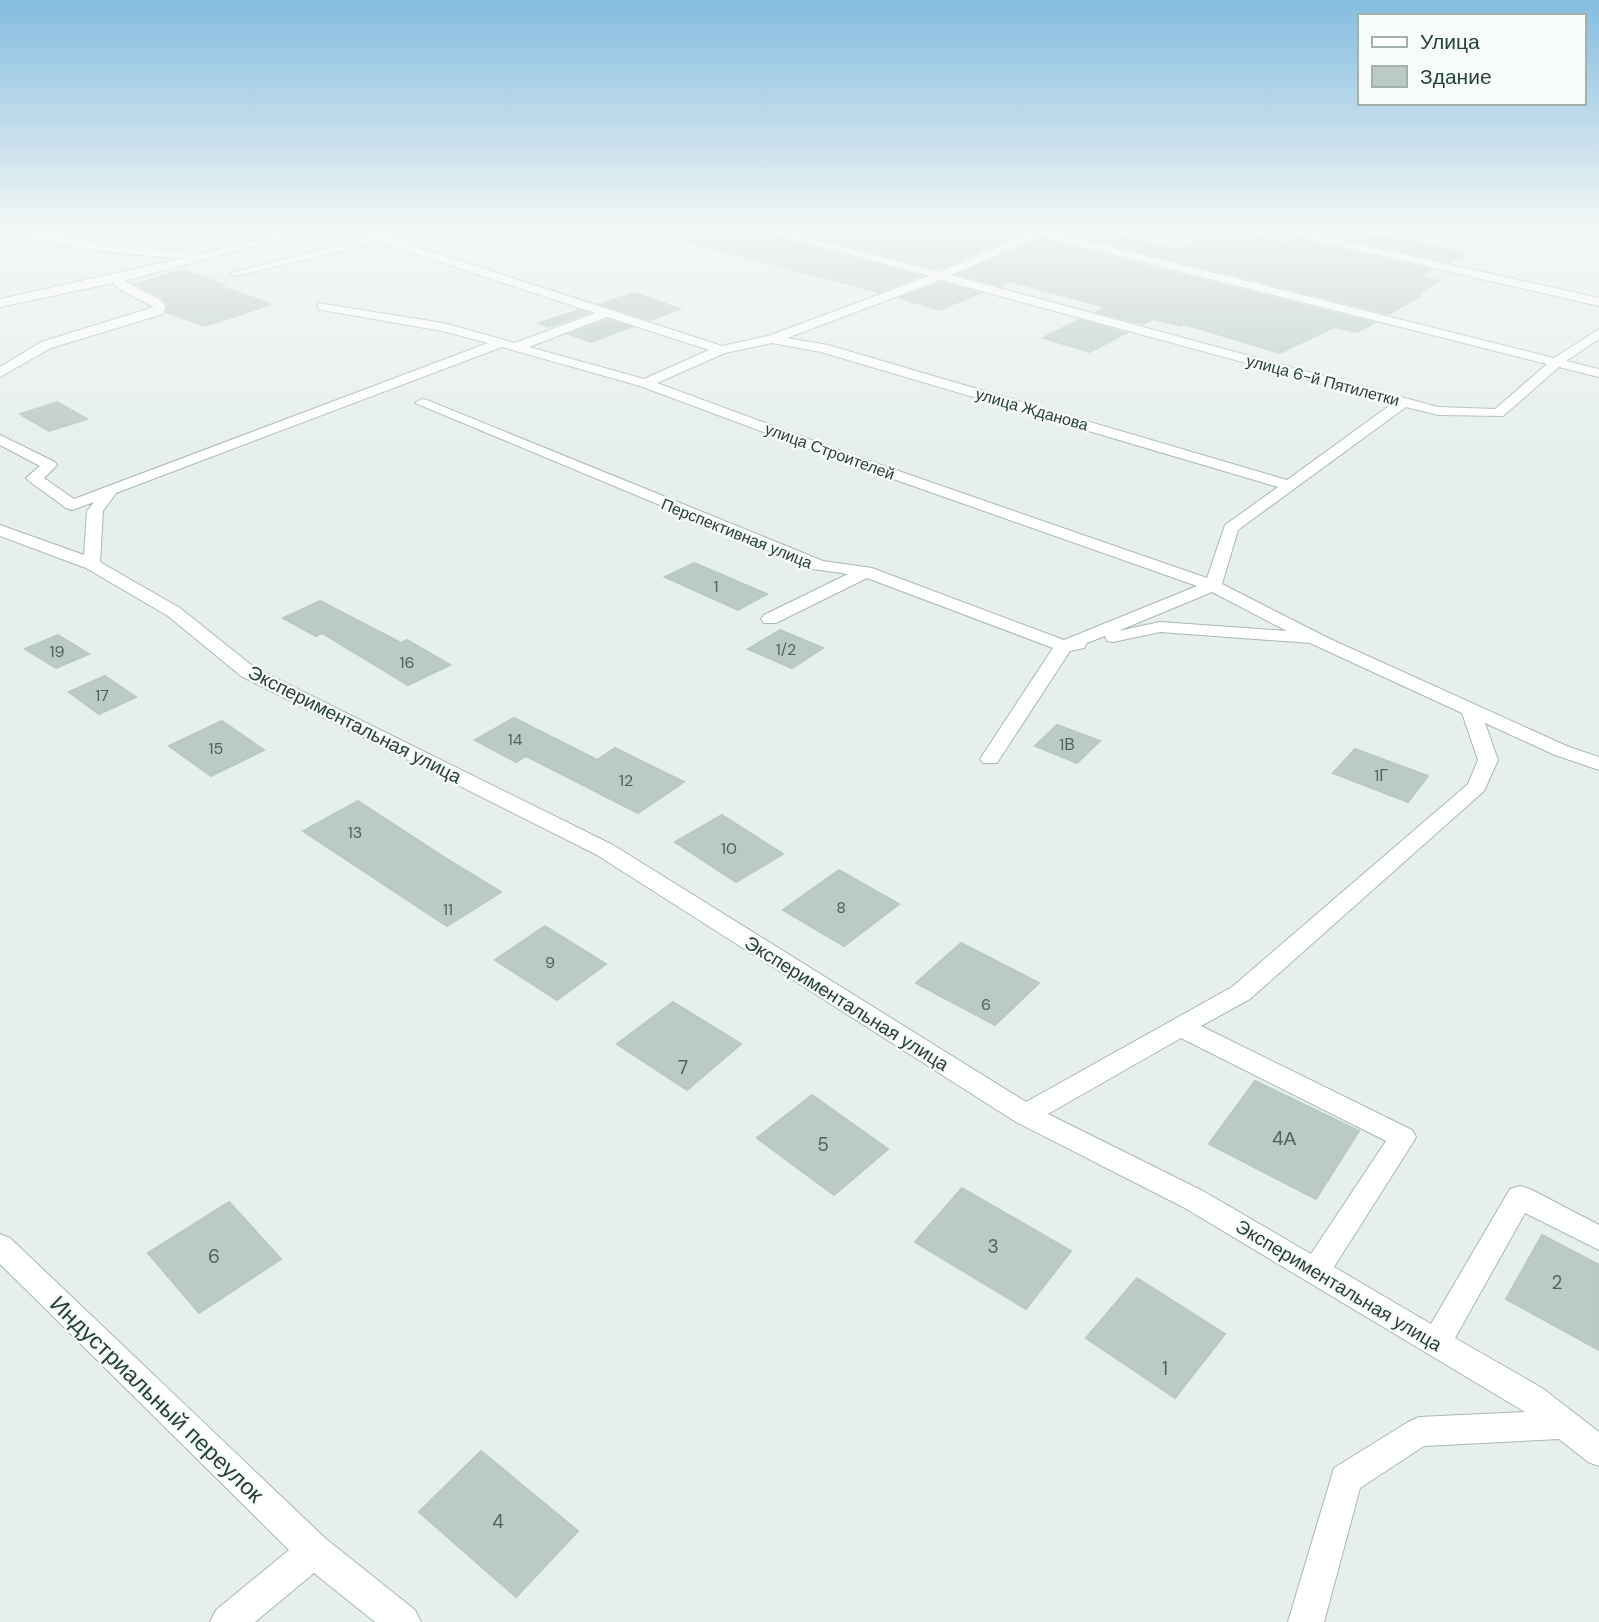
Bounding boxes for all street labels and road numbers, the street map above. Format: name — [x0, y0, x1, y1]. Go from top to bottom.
street label: улица 6-й Пятилетки — [1244, 350, 1402, 411]
street label: улица Жданова — [973, 383, 1091, 436]
street label: улица Строителей — [762, 418, 898, 485]
street label: Перспективная улица — [658, 493, 816, 573]
street label: Экспериментальная улица — [244, 660, 466, 789]
street label: Экспериментальная улица — [740, 930, 954, 1077]
street label: Экспериментальная улица — [1231, 1214, 1447, 1357]
street label: Индустриальный переулок — [44, 1289, 271, 1510]

